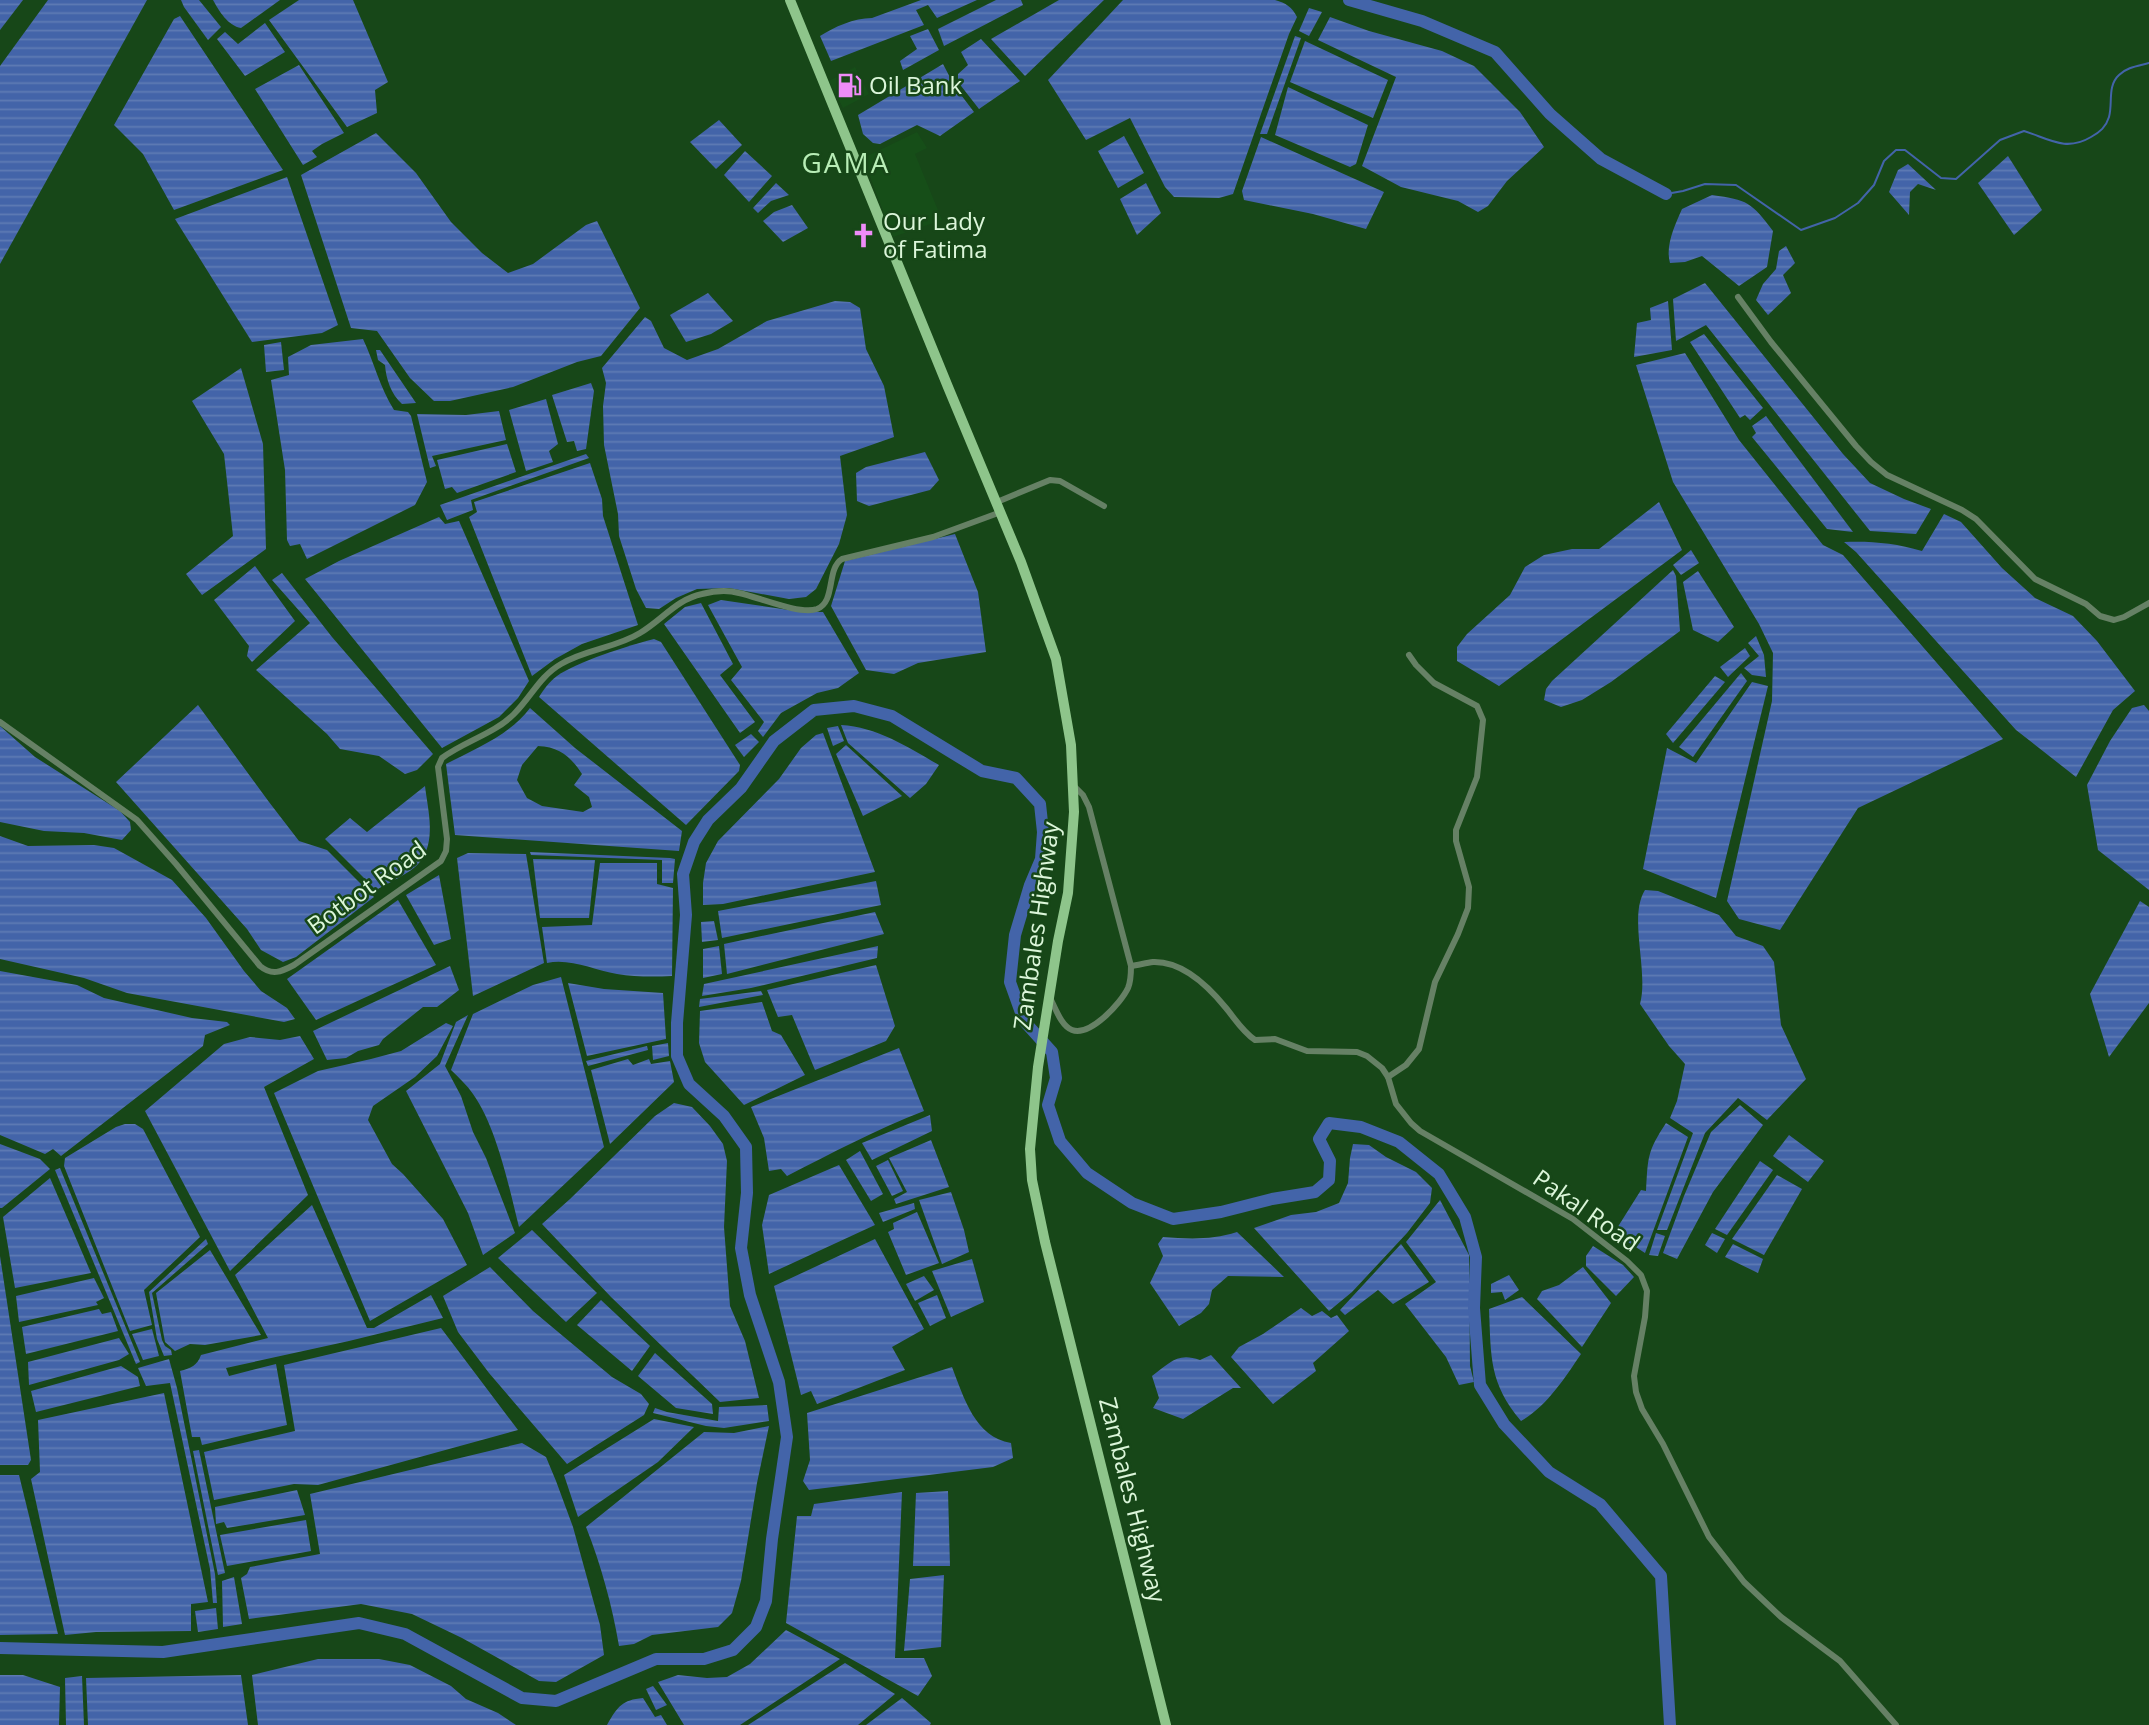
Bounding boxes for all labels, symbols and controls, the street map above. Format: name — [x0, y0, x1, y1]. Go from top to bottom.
place label: Oil Bank — [869, 68, 963, 101]
fuel station icon: Oil Bank — [835, 72, 863, 100]
district label: GAMA — [802, 143, 890, 181]
place label: Our Lady of Fatima — [883, 204, 988, 265]
church icon: Our Lady of Fatima — [849, 222, 877, 250]
street label: Zambales Highway — [1005, 819, 1067, 1032]
street label: Botbot Road — [300, 832, 432, 941]
street label: Pakal Road — [1527, 1161, 1647, 1259]
street label: Zambales Highway — [1092, 1394, 1175, 1606]

